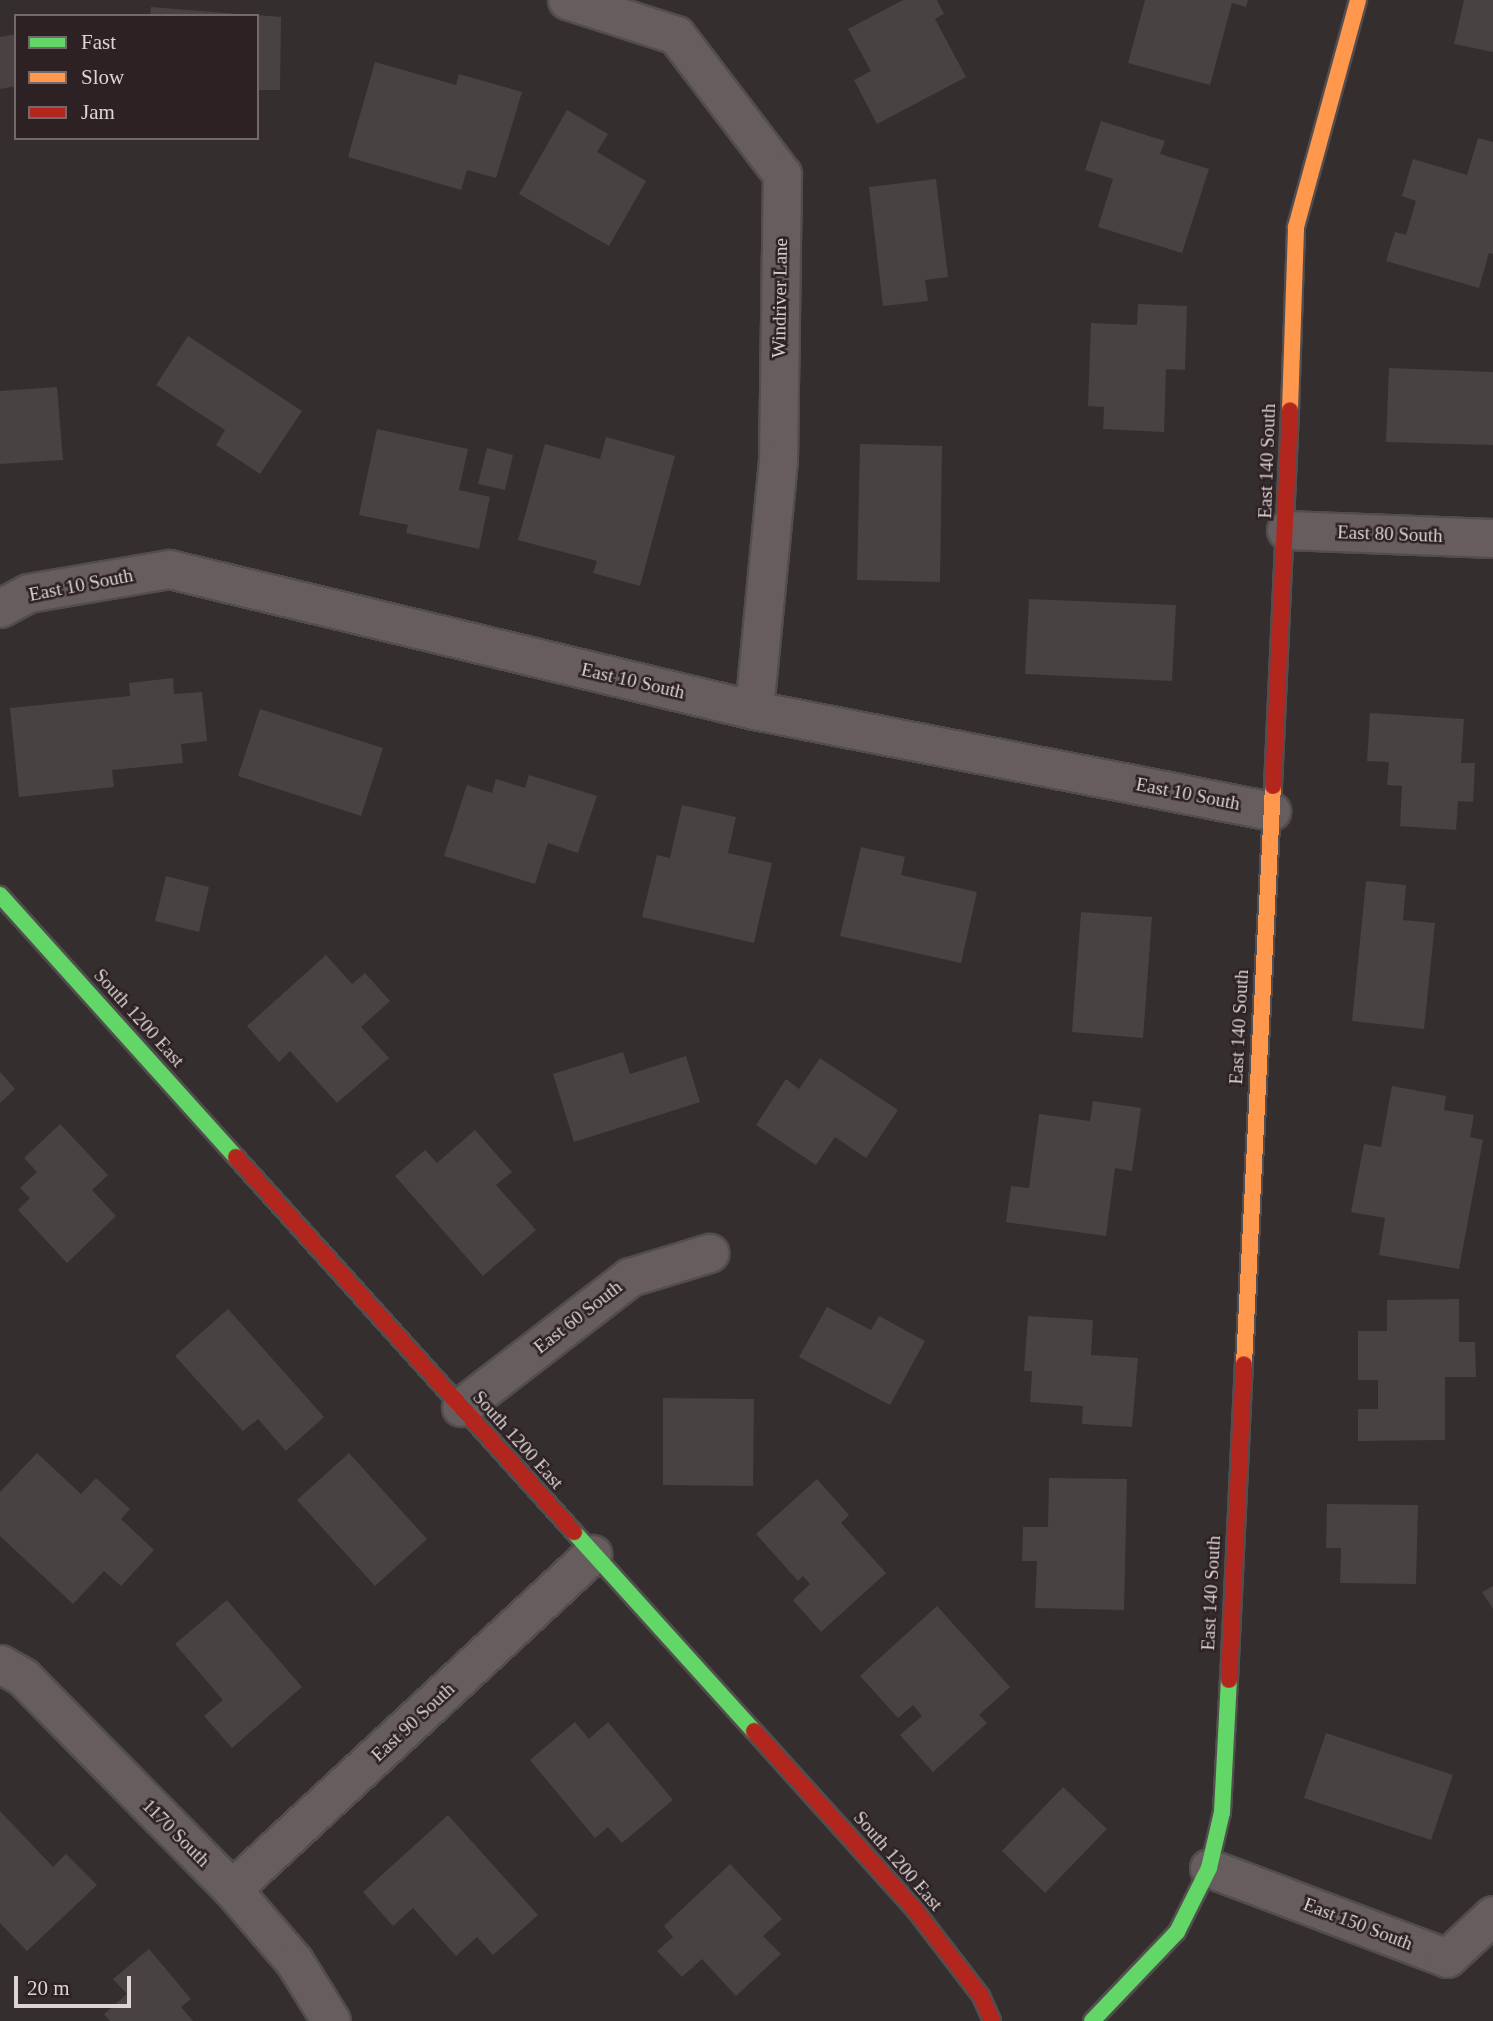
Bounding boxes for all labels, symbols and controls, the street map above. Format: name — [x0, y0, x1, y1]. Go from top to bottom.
legend — [14, 14, 259, 140]
text: Fast — [81, 30, 116, 54]
text: Slow — [81, 65, 124, 89]
text: Jam — [81, 100, 115, 124]
street label: Windriver Lane — [768, 238, 792, 358]
street label: East 140 South — [1254, 403, 1280, 519]
street label: East 80 South — [1337, 521, 1443, 547]
street label: East 10 South — [27, 564, 135, 606]
street label: East 10 South — [579, 658, 687, 704]
street label: East 10 South — [1134, 773, 1242, 815]
street label: South 1200 East — [89, 964, 189, 1072]
street label: East 140 South — [1225, 969, 1253, 1085]
street label: East 60 South — [529, 1276, 627, 1358]
street label: South 1200 East — [468, 1386, 568, 1494]
street label: East 140 South — [1197, 1535, 1225, 1651]
street label: East 90 South — [367, 1678, 459, 1766]
street label: 1170 South — [137, 1794, 215, 1872]
street label: South 1200 East — [849, 1807, 947, 1915]
street label: East 150 South — [1300, 1893, 1416, 1955]
scale bar — [18, 1962, 135, 2006]
text: 20 m — [27, 1976, 70, 2000]

